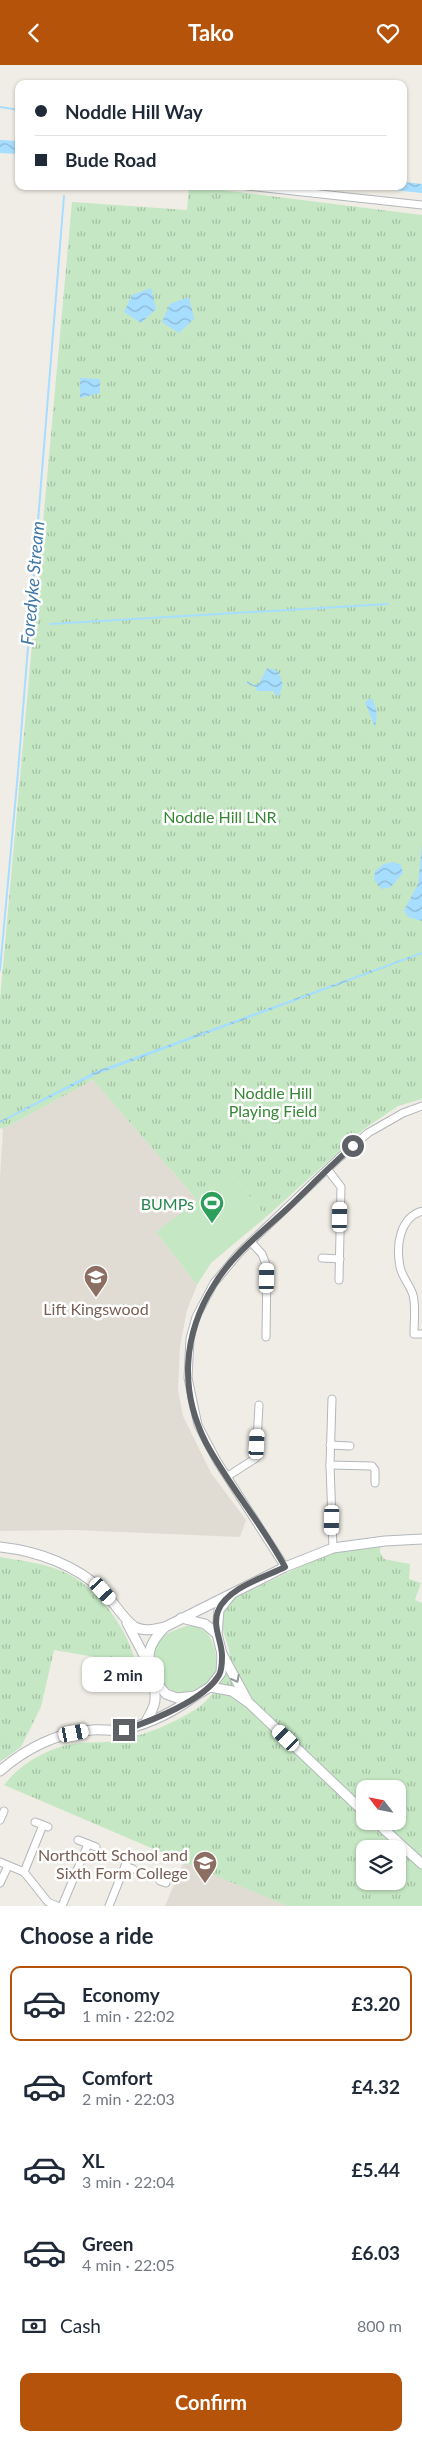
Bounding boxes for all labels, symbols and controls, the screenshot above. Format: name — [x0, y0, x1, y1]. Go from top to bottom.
icon: back — [20, 19, 48, 47]
text: Tako — [188, 19, 234, 46]
icon: heart — [374, 19, 402, 47]
text: Noddle Hill Way — [65, 100, 203, 123]
text: Bude Road — [65, 148, 157, 171]
water label: Foredyke Stream — [16, 520, 48, 646]
park label: Noddle Hill LNR — [163, 807, 277, 826]
park label: Noddle Hill Playing Field — [229, 1083, 317, 1120]
route start — [342, 1135, 364, 1157]
sports icon: BUMPs — [199, 1190, 225, 1224]
place label: BUMPs — [141, 1194, 194, 1213]
car — [332, 1202, 347, 1232]
car — [259, 1263, 274, 1293]
school or university icon: Lift Kingswood — [83, 1264, 109, 1298]
place label: Lift Kingswood — [43, 1299, 149, 1318]
car — [248, 1429, 265, 1459]
car — [324, 1505, 339, 1535]
car — [87, 1575, 118, 1607]
callout: 2 min — [83, 1657, 165, 1693]
text: 2 min — [103, 1665, 143, 1684]
one-way arrow — [229, 1673, 239, 1682]
route end — [113, 1719, 135, 1741]
car — [269, 1722, 302, 1754]
car — [57, 1723, 90, 1743]
north arrow — [356, 1780, 406, 1830]
map controls — [356, 1780, 406, 1890]
button: layers — [356, 1840, 406, 1890]
place label: Northcott School and Sixth Form College — [38, 1845, 188, 1882]
school or university icon: Northcott School and Sixth Form College — [192, 1850, 218, 1884]
text: Choose a ride — [20, 1922, 154, 1949]
icon: car — [22, 1981, 67, 2026]
text: Economy — [82, 1983, 160, 2006]
text: £3.20 — [351, 1992, 400, 2015]
text: 1 min · 22:02 — [82, 2006, 175, 2025]
icon: car — [22, 2064, 67, 2109]
text: Comfort — [82, 2066, 153, 2089]
text: £4.32 — [351, 2075, 400, 2098]
text: 2 min · 22:03 — [82, 2089, 175, 2108]
icon: car — [22, 2147, 67, 2192]
text: XL — [82, 2149, 105, 2172]
text: £5.44 — [351, 2158, 400, 2181]
text: 3 min · 22:04 — [82, 2172, 175, 2191]
icon: car — [22, 2230, 67, 2275]
text: Green — [82, 2232, 133, 2255]
text: £6.03 — [351, 2241, 400, 2264]
text: 4 min · 22:05 — [82, 2255, 175, 2274]
icon: cash — [20, 2312, 48, 2340]
text: Cash — [60, 2314, 101, 2337]
text: 800 m — [357, 2316, 402, 2335]
button: Confirm — [20, 2373, 402, 2431]

